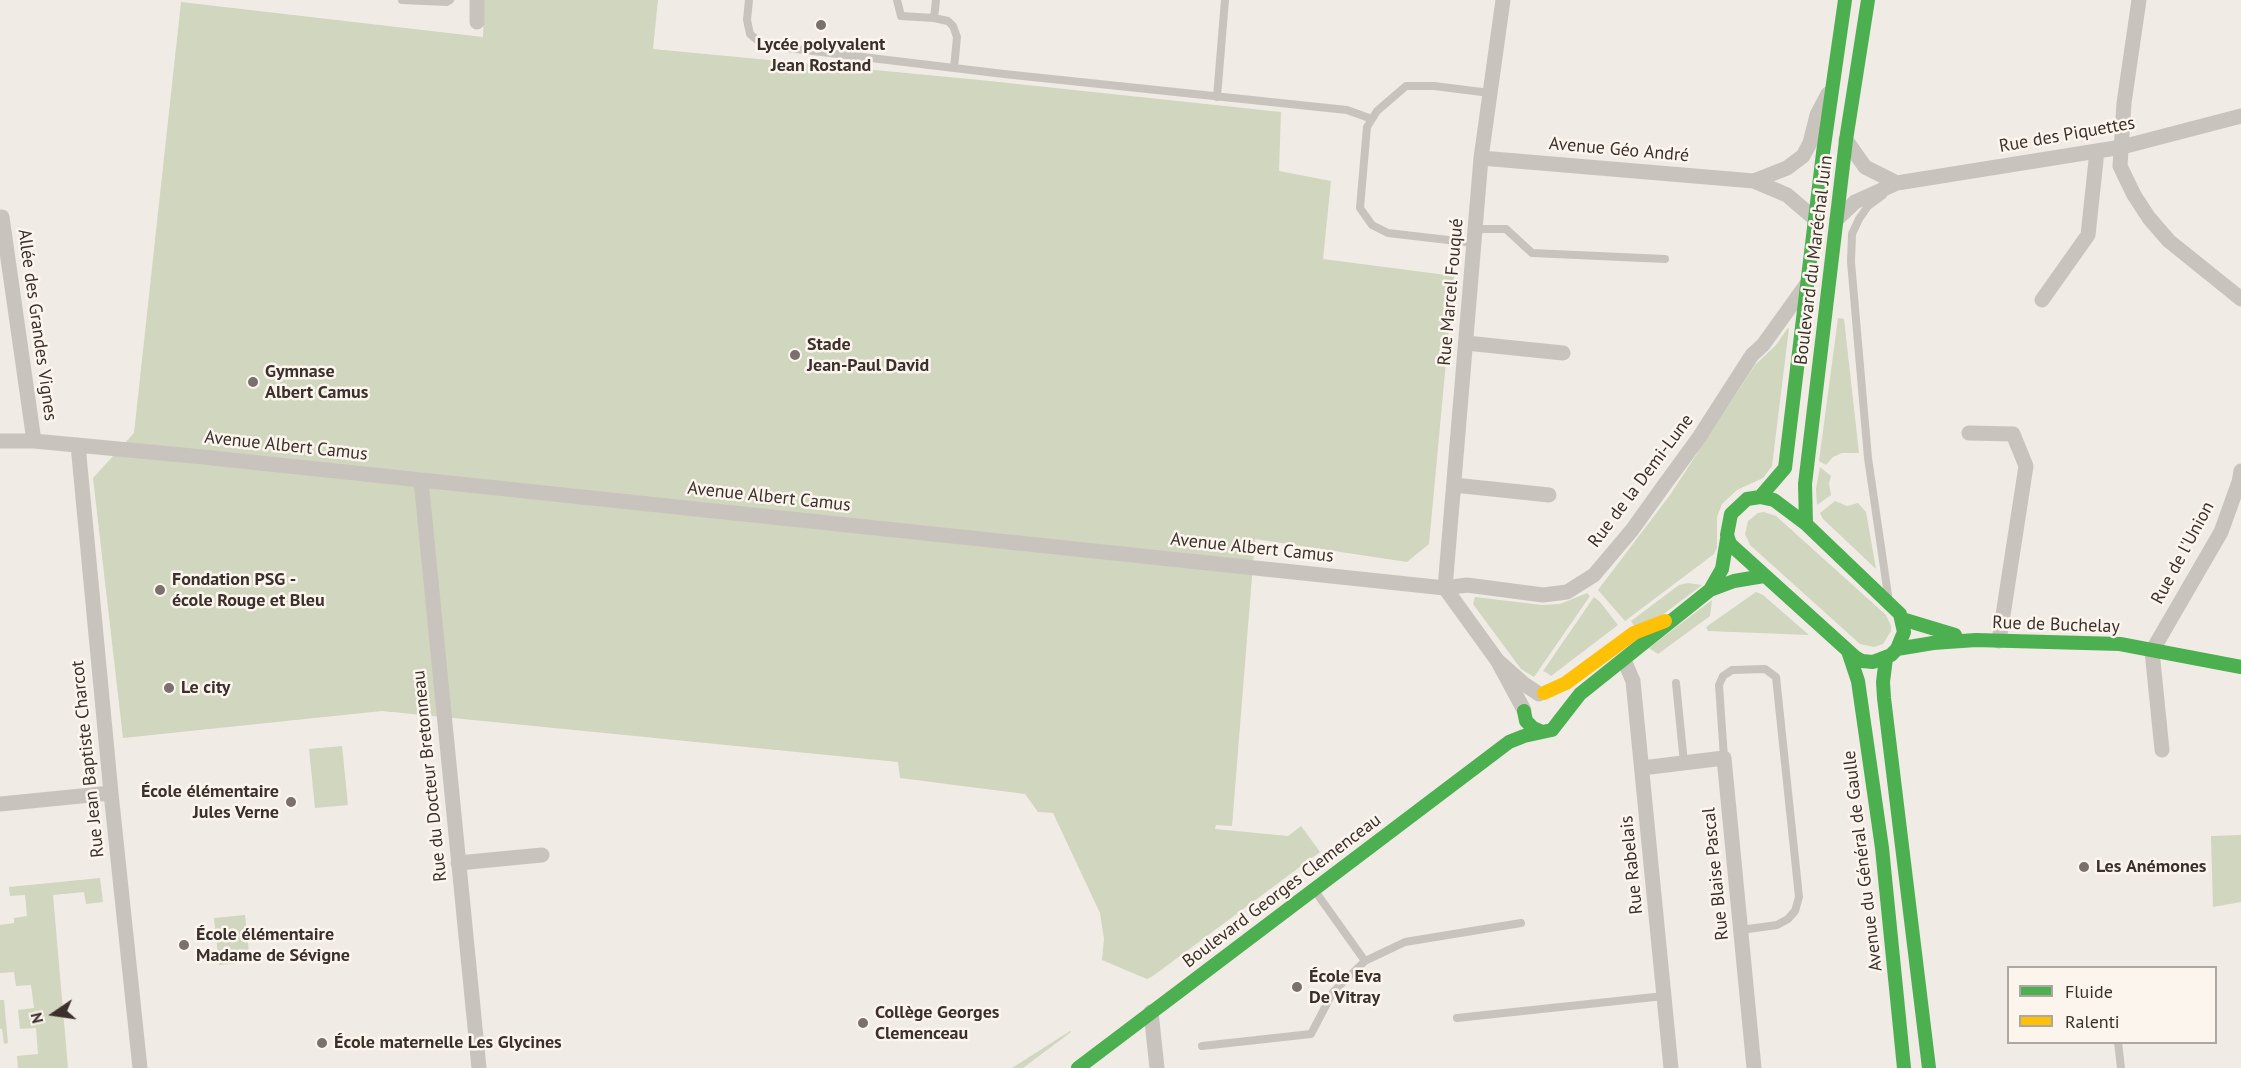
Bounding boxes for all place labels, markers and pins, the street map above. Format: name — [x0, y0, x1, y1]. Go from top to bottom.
marker: Lycée polyvalent Jean Rostand — [814, 18, 828, 32]
place label: Lycée polyvalent Jean Rostand — [757, 34, 885, 76]
place label: Stade Jean-Paul David — [807, 334, 929, 376]
marker: Stade Jean-Paul David — [788, 348, 802, 362]
place label: Gymnase Albert Camus — [265, 361, 368, 404]
marker: Gymnase Albert Camus — [246, 375, 260, 389]
place label: Fondation PSG - école Rouge et Bleu — [172, 569, 325, 612]
marker: Fondation PSG - école Rouge et Bleu — [153, 583, 167, 597]
place label: Le city — [181, 677, 230, 699]
marker: Le city — [162, 681, 176, 695]
place label: École élémentaire Jules Verne — [141, 781, 279, 824]
marker: École élémentaire Jules Verne — [284, 795, 298, 809]
place label: Les Anémones — [2096, 856, 2206, 878]
marker: Les Anémones — [2077, 860, 2091, 874]
place label: École élémentaire Madame de Sévigne — [196, 924, 350, 966]
marker: École élémentaire Madame de Sévigne — [177, 938, 191, 952]
place label: École Eva De Vitray — [1309, 966, 1381, 1008]
marker: École Eva De Vitray — [1290, 980, 1304, 994]
place label: Collège Georges Clemenceau — [875, 1002, 999, 1044]
marker: Collège Georges Clemenceau — [856, 1016, 870, 1030]
place label: École maternelle Les Glycines — [334, 1032, 562, 1054]
marker: École maternelle Les Glycines — [315, 1036, 329, 1050]

